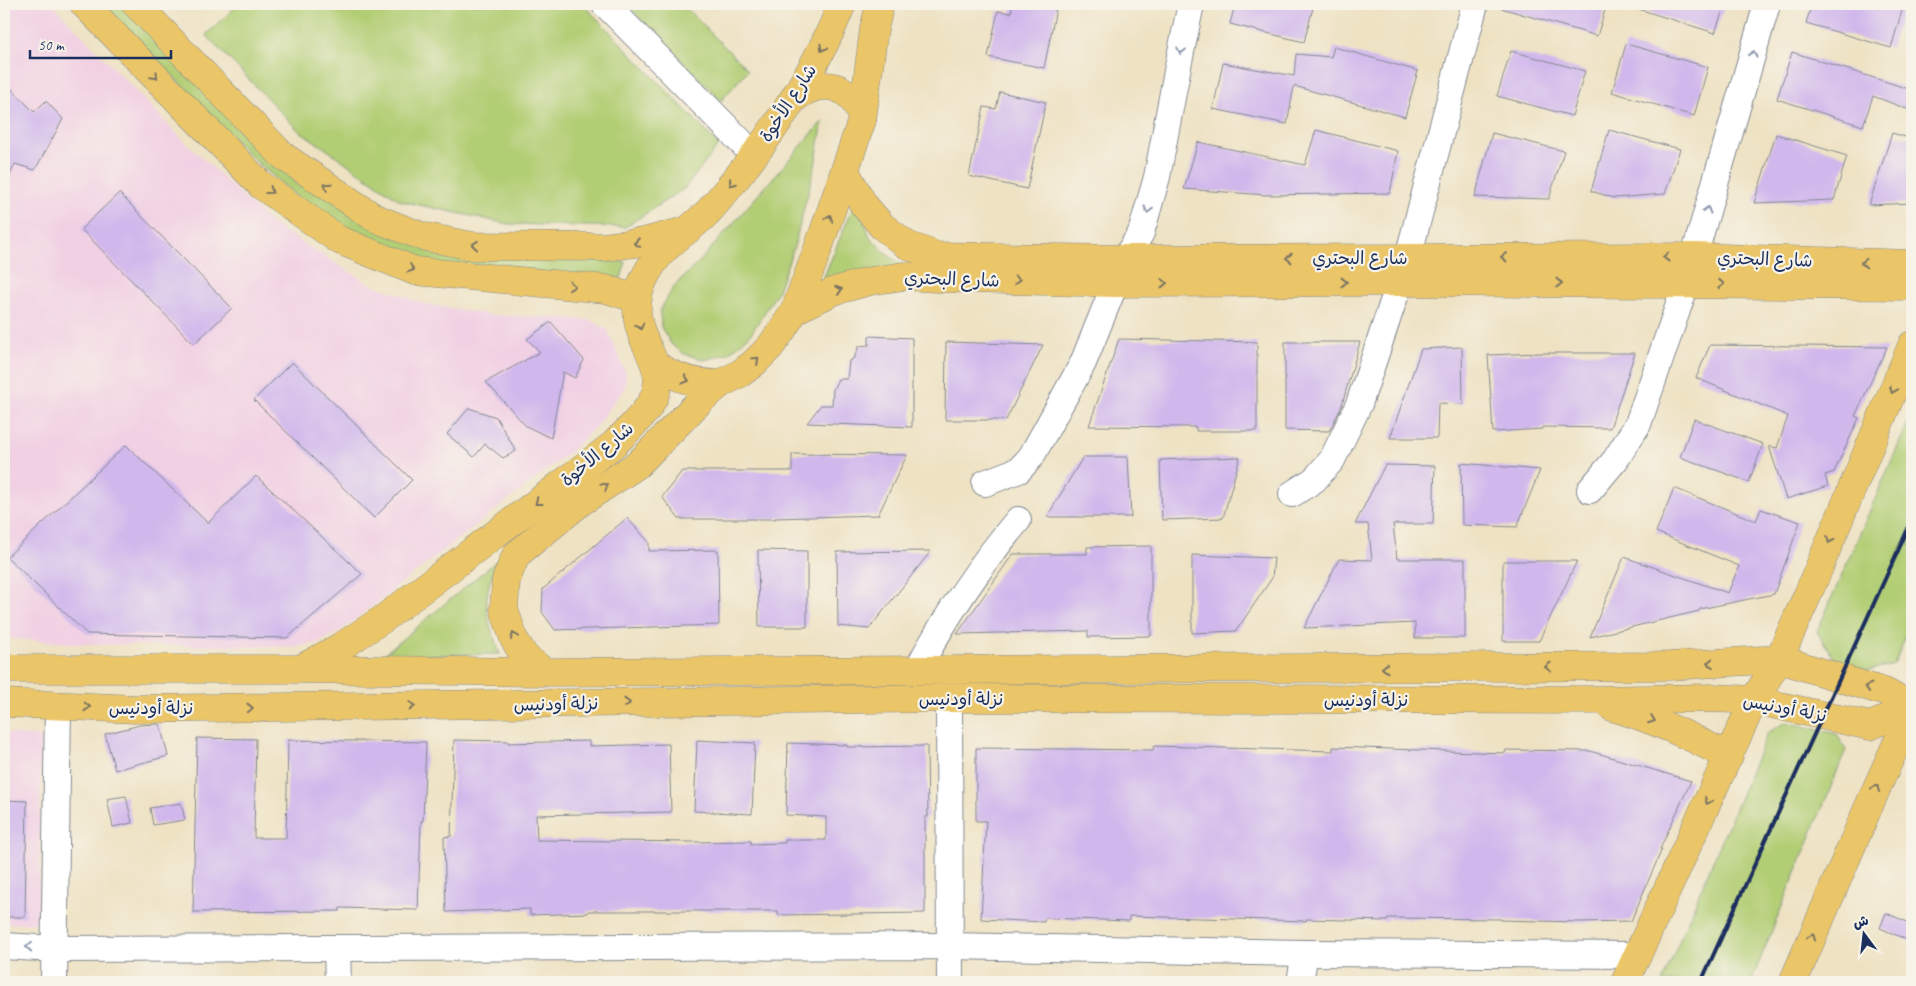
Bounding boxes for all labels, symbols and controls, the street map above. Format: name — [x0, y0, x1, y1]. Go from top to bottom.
scale bar — [30, 28, 171, 60]
text: 50 m — [38, 36, 65, 55]
one-way arrow — [819, 43, 829, 52]
one-way arrow — [1176, 47, 1187, 56]
one-way arrow — [1747, 50, 1757, 58]
street label: شارع الأخوة — [754, 60, 822, 146]
one-way arrow — [149, 70, 158, 79]
one-way arrow — [730, 177, 738, 186]
one-way arrow — [323, 183, 333, 192]
one-way arrow — [264, 185, 273, 194]
one-way arrow — [1143, 206, 1153, 214]
one-way arrow — [1702, 206, 1712, 214]
one-way arrow — [823, 214, 833, 223]
one-way arrow — [633, 237, 642, 247]
one-way arrow — [471, 240, 479, 251]
street label: شارع البحتري — [1717, 246, 1813, 274]
street label: شارع البحتري — [1312, 247, 1408, 271]
one-way arrow — [1499, 252, 1507, 262]
one-way arrow — [1662, 252, 1670, 262]
one-way arrow — [1284, 253, 1292, 263]
one-way arrow — [1859, 258, 1867, 268]
one-way arrow — [406, 263, 414, 273]
street label: شارع البحتري — [904, 266, 1000, 294]
one-way arrow — [1013, 275, 1021, 286]
one-way arrow — [1160, 277, 1168, 288]
one-way arrow — [1340, 277, 1348, 287]
one-way arrow — [1555, 278, 1563, 288]
one-way arrow — [1718, 279, 1725, 289]
one-way arrow — [568, 280, 576, 291]
one-way arrow — [834, 286, 843, 296]
one-way arrow — [634, 321, 645, 330]
one-way arrow — [750, 357, 759, 366]
one-way arrow — [682, 374, 690, 384]
one-way arrow — [1889, 385, 1900, 394]
street label: شارع الأخوة — [556, 416, 638, 492]
one-way arrow — [599, 483, 608, 492]
one-way arrow — [535, 496, 544, 504]
one-way arrow — [1826, 535, 1837, 544]
one-way arrow — [509, 632, 520, 641]
one-way arrow — [1706, 658, 1714, 669]
one-way arrow — [1543, 662, 1551, 672]
one-way arrow — [1381, 663, 1389, 673]
one-way arrow — [1864, 682, 1873, 692]
street label: نزلة أودنيس — [919, 688, 1003, 710]
street label: نزلة أودنيس — [1324, 689, 1408, 711]
street label: نزلة أودنيس — [1741, 689, 1829, 727]
street label: نزلة أودنيس — [513, 692, 599, 716]
street label: نزلة أودنيس — [109, 697, 193, 719]
one-way arrow — [624, 697, 632, 708]
one-way arrow — [409, 700, 417, 711]
one-way arrow — [84, 702, 92, 713]
one-way arrow — [246, 703, 254, 713]
one-way arrow — [1647, 714, 1656, 724]
one-way arrow — [1870, 784, 1881, 793]
one-way arrow — [1704, 796, 1715, 805]
north arrow — [1838, 908, 1888, 958]
text: ش — [1851, 912, 1870, 932]
one-way arrow — [1806, 934, 1816, 942]
one-way arrow — [25, 942, 33, 953]

